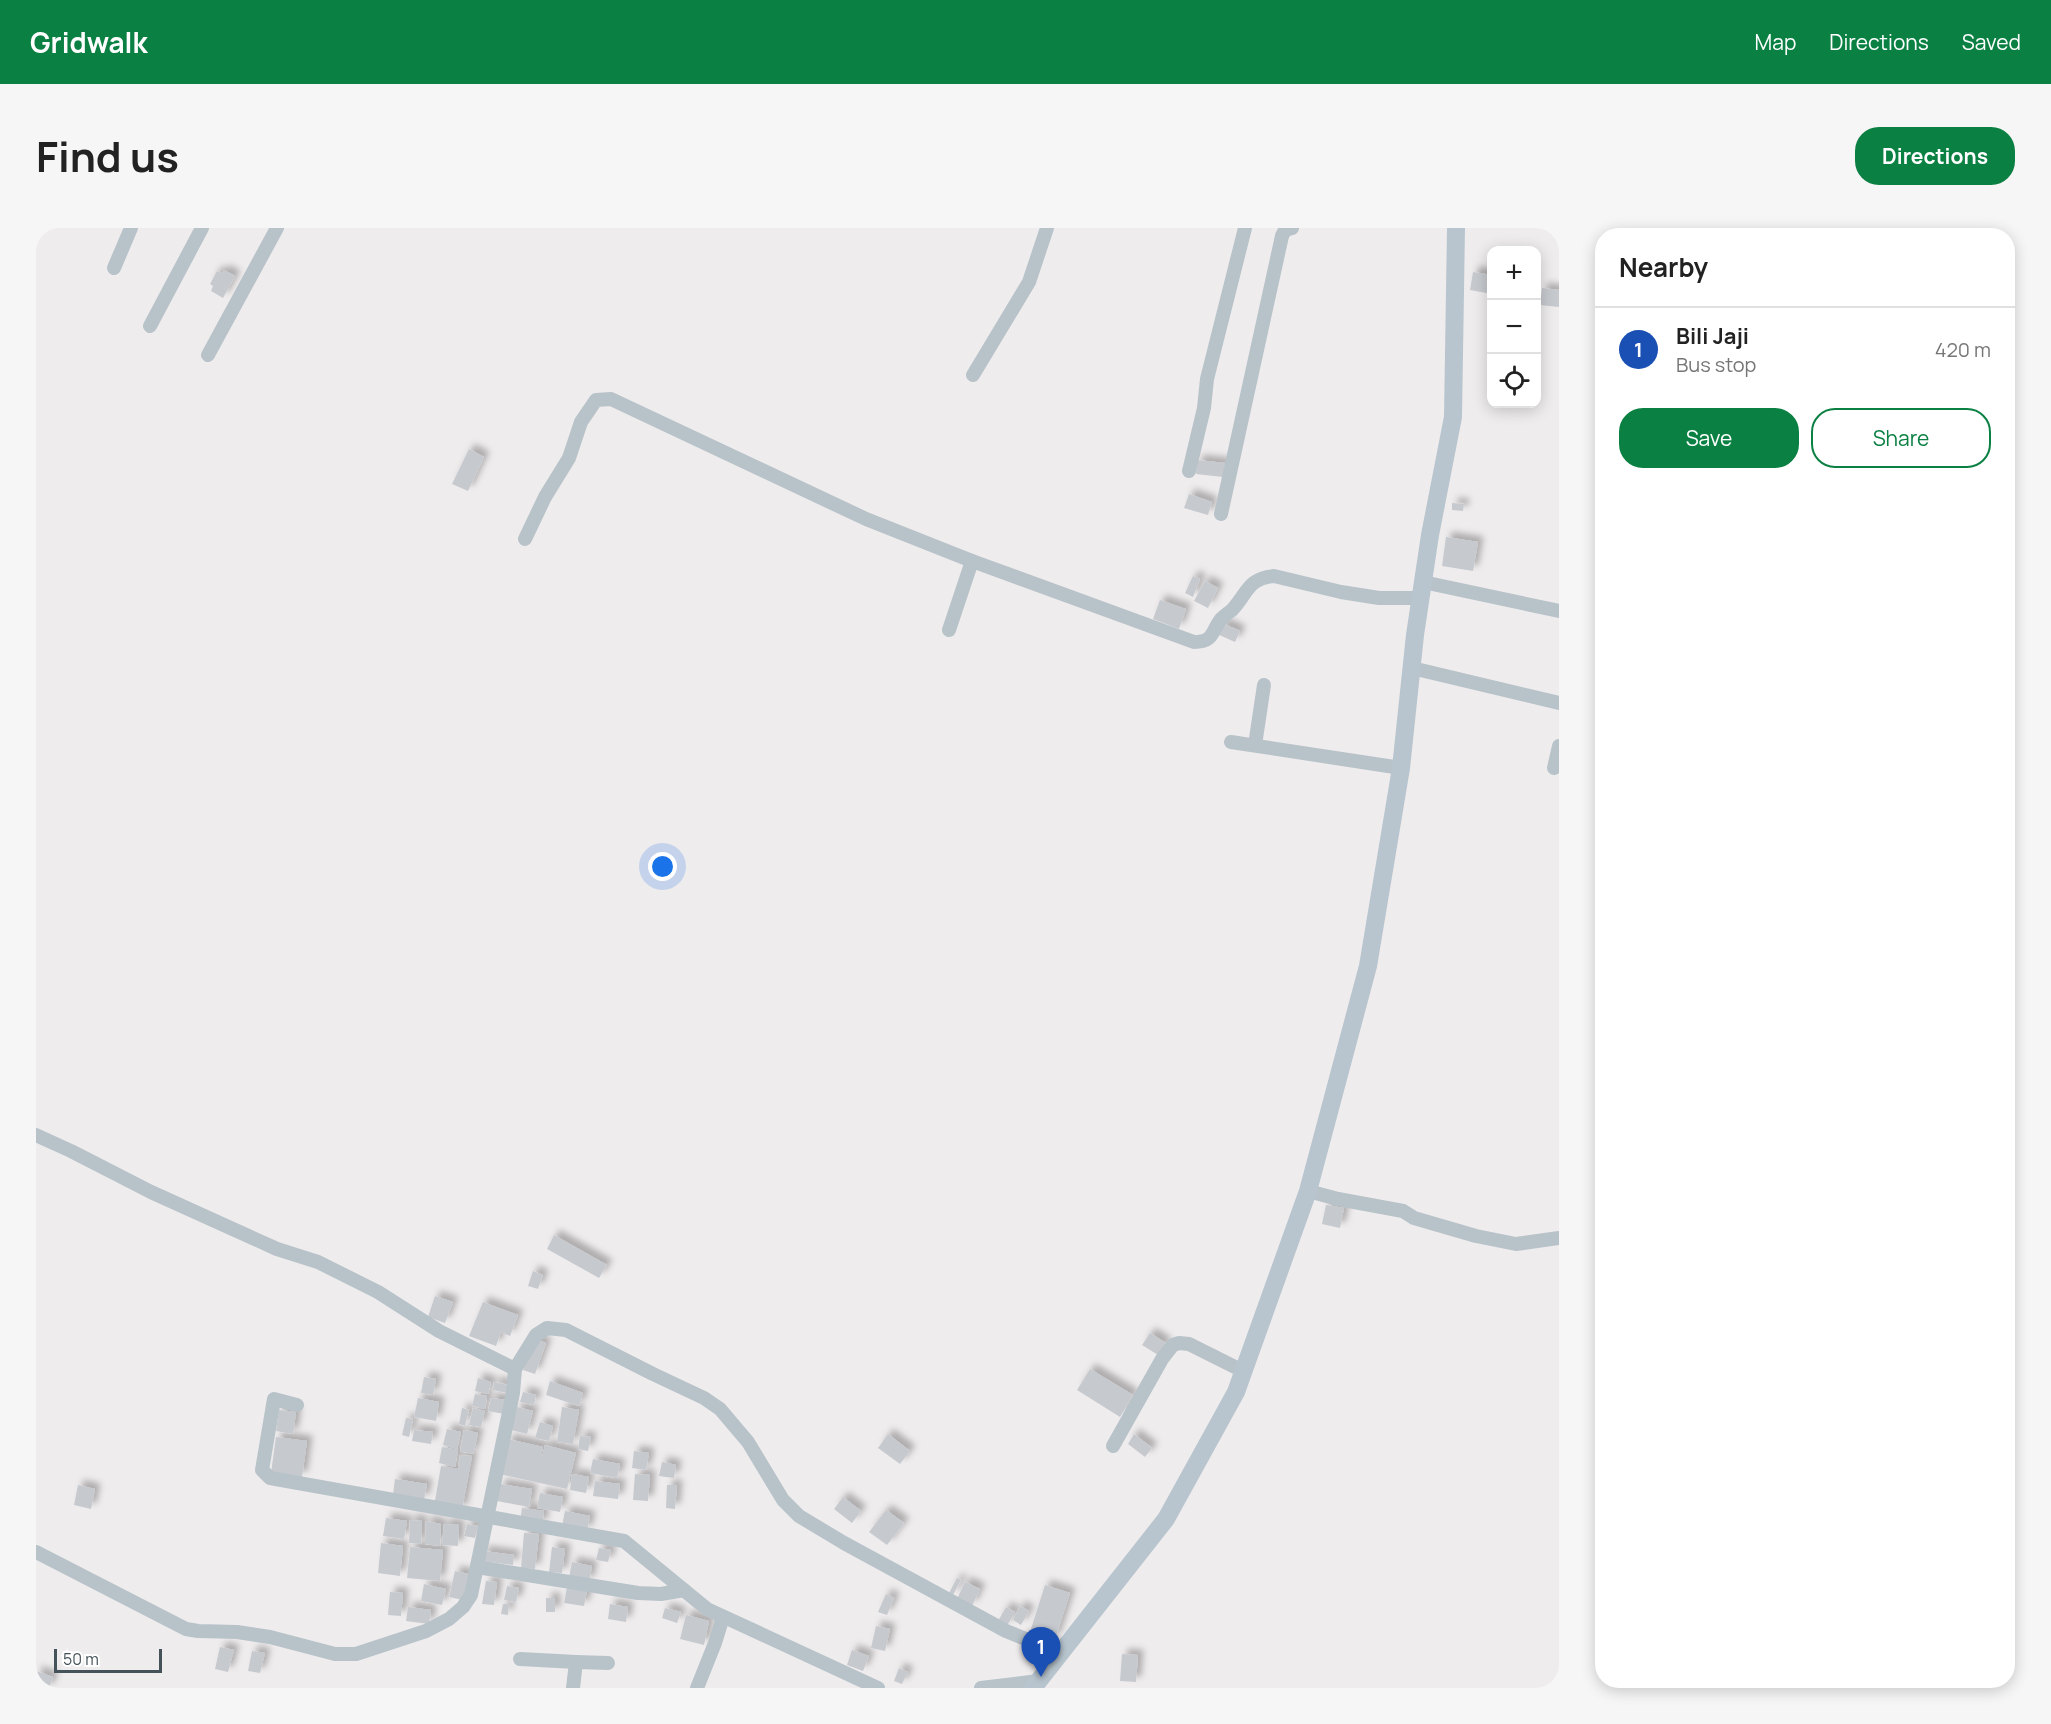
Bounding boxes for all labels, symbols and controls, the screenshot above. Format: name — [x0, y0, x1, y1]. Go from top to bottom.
text: Gridwalk — [30, 23, 147, 61]
text: Map — [1755, 28, 1796, 56]
text: Directions — [1829, 28, 1929, 56]
text: Saved — [1962, 28, 2021, 56]
text: Find us — [36, 127, 179, 185]
button: Directions — [1855, 127, 2015, 185]
map controls — [1487, 246, 1541, 408]
button: + — [1487, 246, 1541, 300]
text: Nearby — [1619, 249, 1708, 285]
button: − — [1487, 300, 1541, 354]
text: Bili Jaji — [1676, 321, 1749, 351]
text: 1 — [1634, 336, 1643, 363]
text: 420 m — [1935, 336, 1991, 363]
text: Bus stop — [1676, 351, 1756, 378]
button: locate — [1487, 354, 1541, 408]
button: Save — [1619, 408, 1799, 468]
button: Share — [1811, 408, 1991, 468]
your location — [648, 852, 677, 881]
pin: 1 — [1022, 1628, 1060, 1677]
scale bar — [54, 1646, 162, 1674]
text: 50 m — [63, 1648, 99, 1670]

